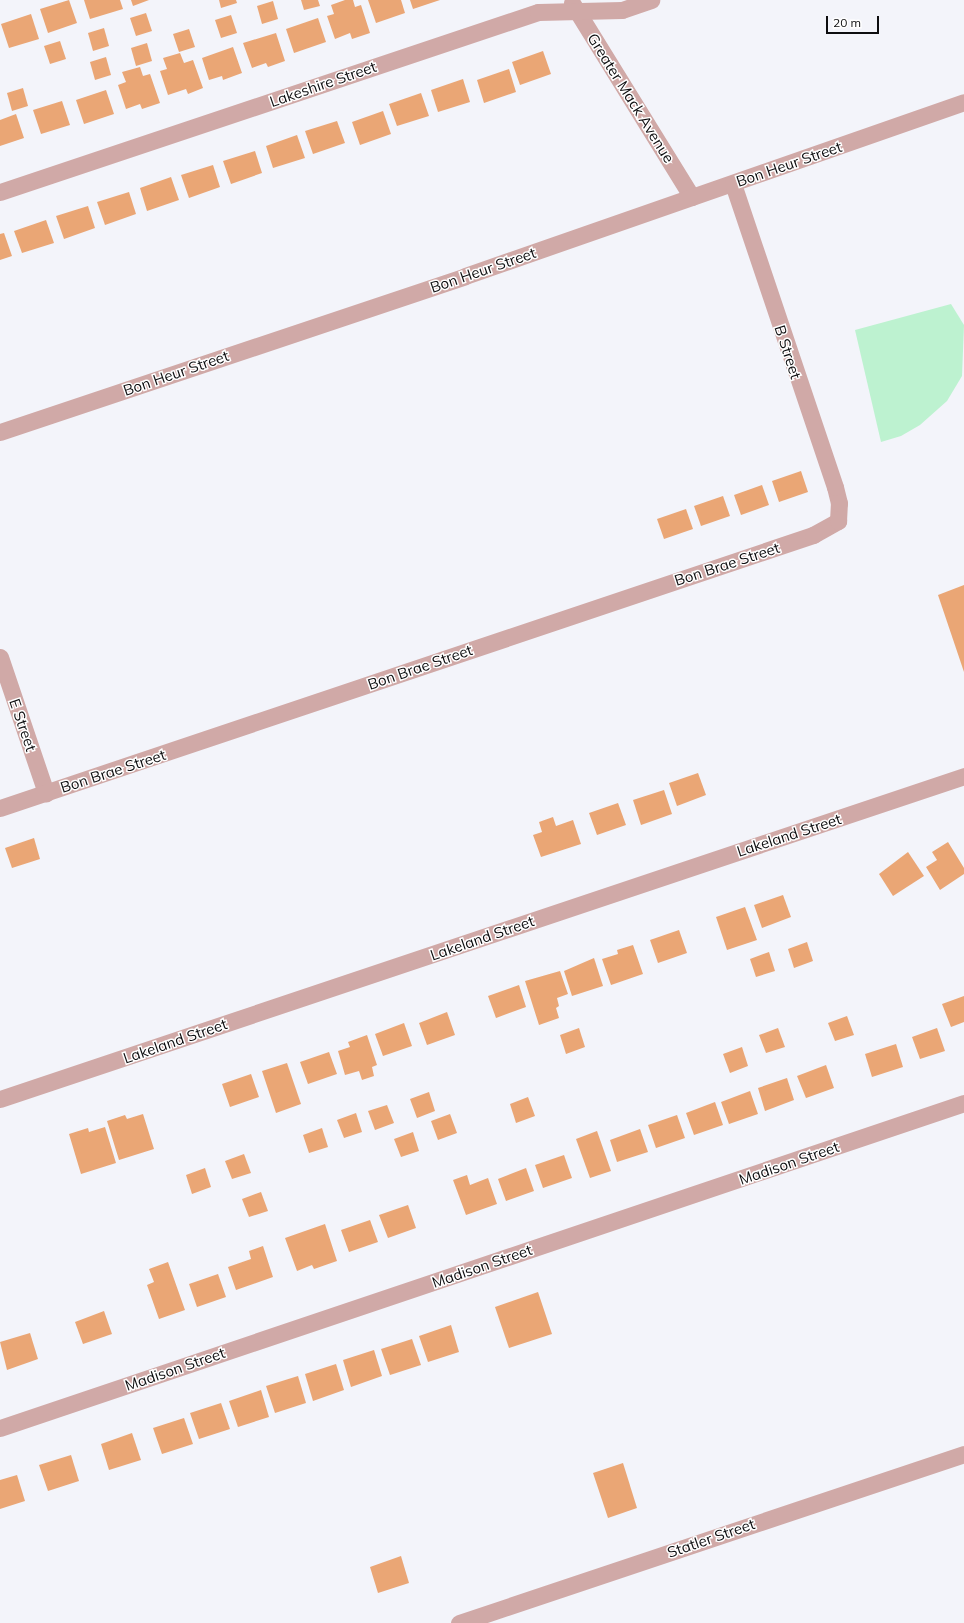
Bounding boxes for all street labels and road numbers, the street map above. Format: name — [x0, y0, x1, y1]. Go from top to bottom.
street label: Greater Mack Avenue — [584, 30, 678, 166]
street label: Lakeshire Street — [267, 57, 379, 111]
street label: Bon Heur Street — [734, 137, 844, 191]
street label: Bon Heur Street — [428, 243, 538, 297]
street label: B Street — [771, 323, 805, 381]
street label: Bon Heur Street — [121, 346, 231, 400]
street label: Bon Brae Street — [672, 539, 782, 589]
street label: Bon Brae Street — [365, 641, 475, 693]
street label: E Street — [6, 696, 40, 754]
street label: Bon Brae Street — [58, 746, 168, 796]
street label: Lakeland Street — [735, 810, 843, 860]
street label: Lakeland Street — [428, 912, 536, 964]
street label: Lakeland Street — [121, 1015, 229, 1067]
street label: Madison Street — [737, 1137, 841, 1189]
street label: Madison Street — [430, 1240, 534, 1292]
street label: Madison Street — [123, 1343, 227, 1395]
street label: Statler Street — [665, 1515, 757, 1561]

